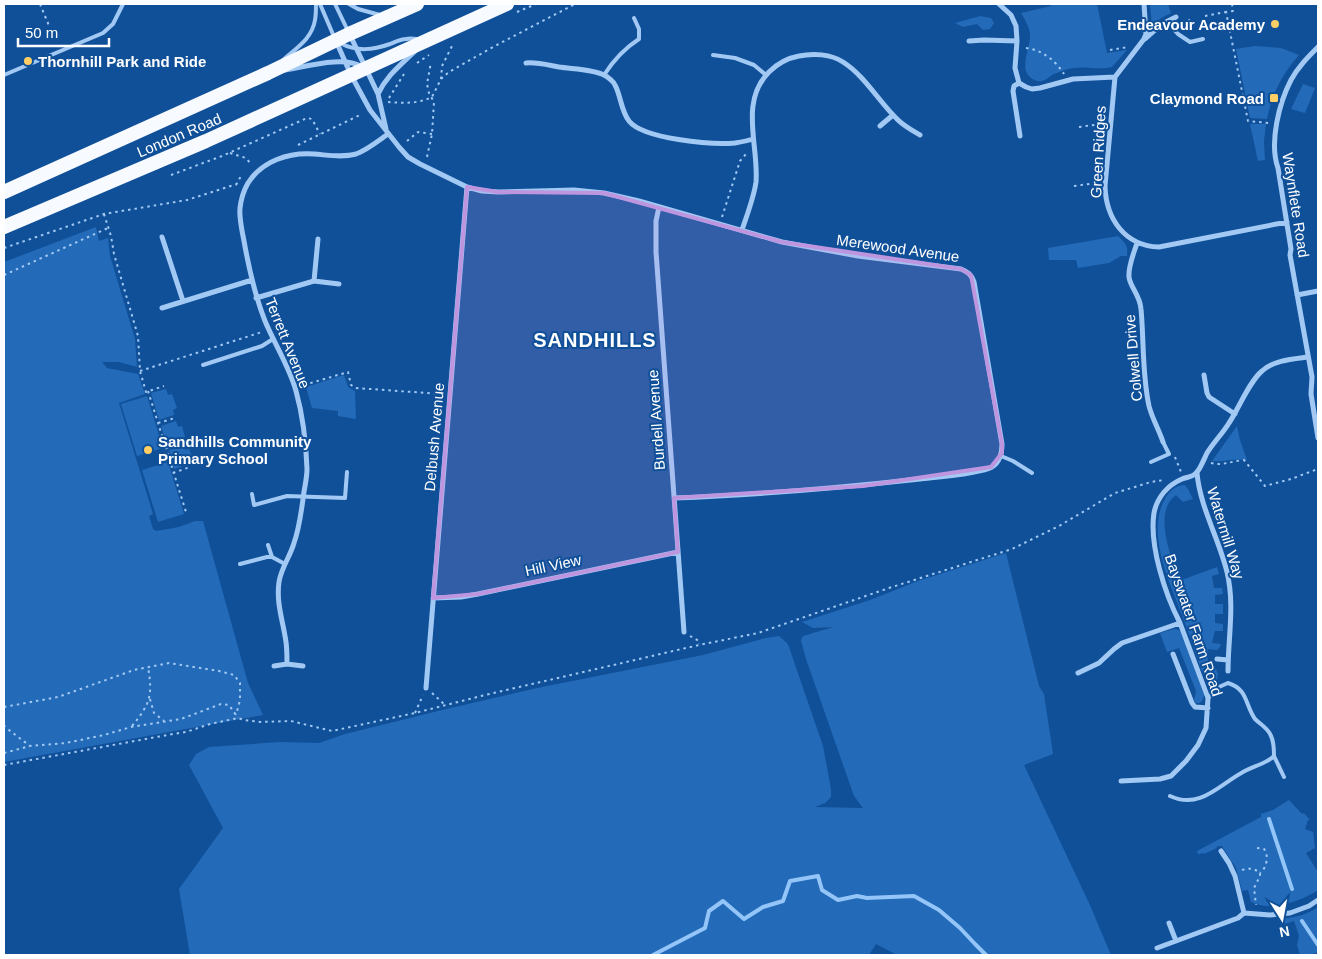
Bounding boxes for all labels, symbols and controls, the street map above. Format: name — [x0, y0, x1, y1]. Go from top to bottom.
scale bar — [18, 15, 109, 47]
place label: Endeavour Academy — [1117, 16, 1266, 33]
marker: Endeavour Academy — [1269, 18, 1281, 30]
text: 50 m — [25, 24, 58, 41]
place label: Thornhill Park and Ride — [38, 53, 206, 70]
marker: Thornhill Park and Ride — [22, 55, 34, 67]
place label: Claymond Road — [1150, 90, 1264, 107]
marker: Claymond Road — [1268, 92, 1280, 104]
street label: Green Ridges — [1087, 105, 1109, 199]
street label: London Road — [134, 110, 224, 160]
street label: Waynflete Road — [1279, 151, 1313, 259]
street label: Merewood Avenue — [835, 231, 961, 265]
street label: Terrett Avenue — [262, 295, 314, 391]
street label: Colwell Drive — [1121, 314, 1145, 402]
district label: SANDHILLS — [533, 329, 657, 351]
street label: Burdell Avenue — [644, 369, 668, 471]
street label: Delbush Avenue — [421, 382, 447, 492]
place label: Sandhills Community Primary School — [158, 433, 312, 467]
marker: Sandhills Community Primary School — [142, 444, 154, 456]
street label: Watermill Way — [1204, 485, 1248, 582]
street label: Hill View — [523, 551, 583, 579]
street label: Bayswater Farm Road — [1162, 552, 1226, 698]
north arrow — [1257, 894, 1307, 944]
text: N — [1278, 923, 1291, 941]

